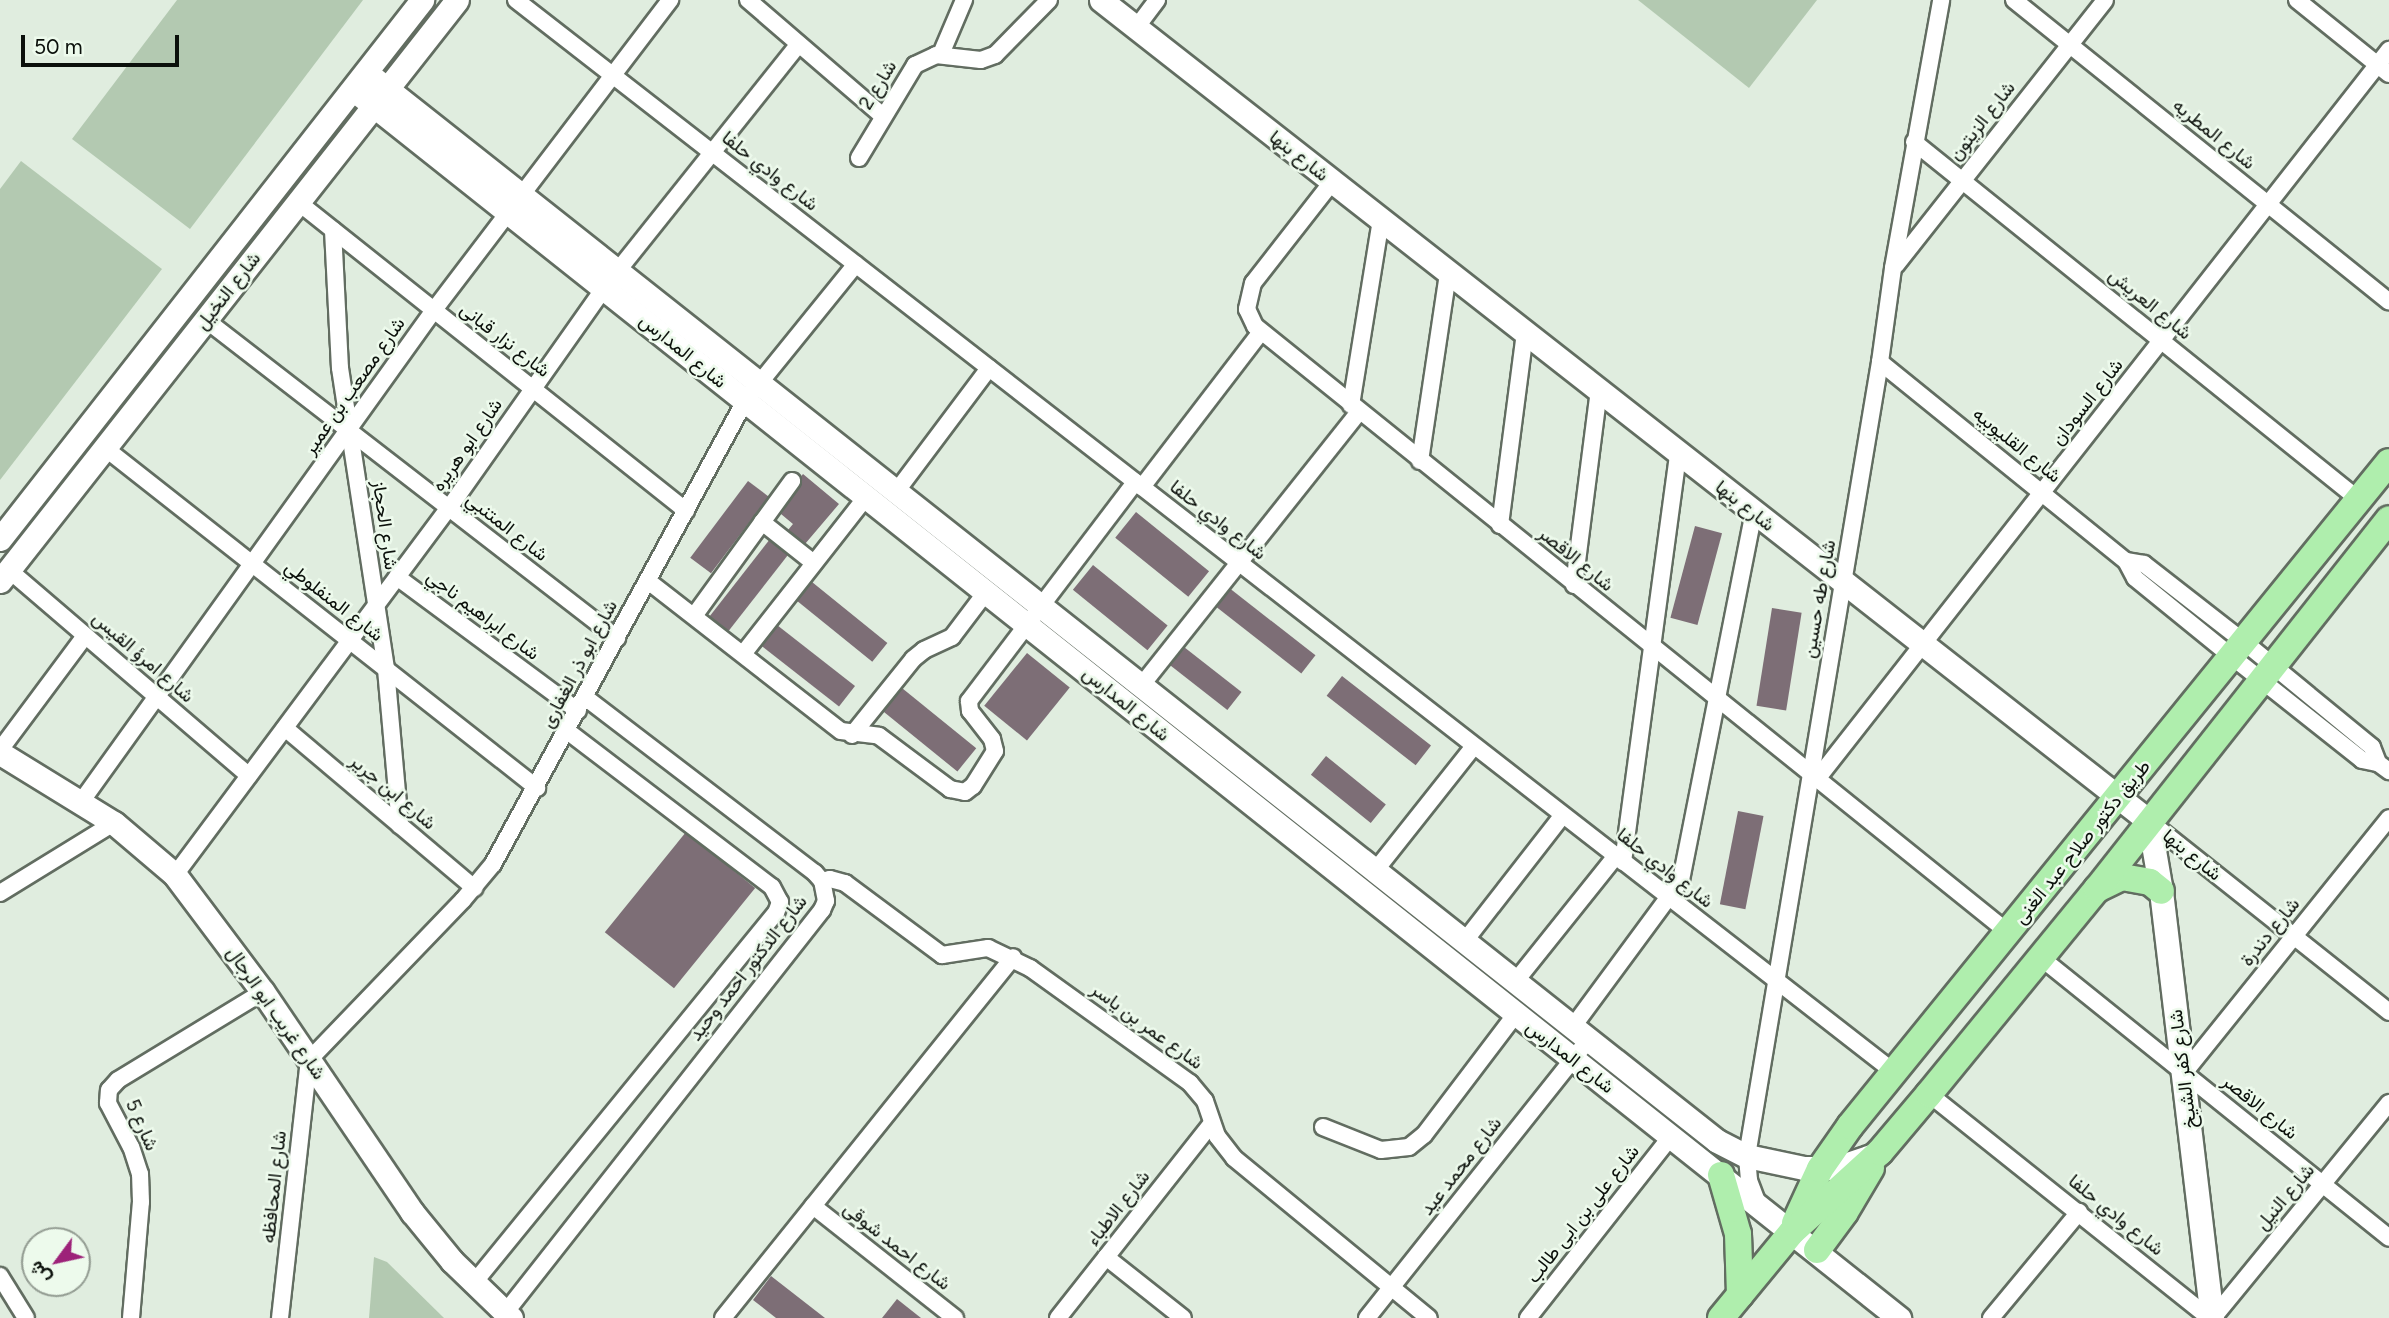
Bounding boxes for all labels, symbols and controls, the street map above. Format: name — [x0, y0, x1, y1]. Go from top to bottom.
scale bar — [24, 21, 182, 65]
text: 50 m — [34, 34, 83, 59]
street label: شارع 2 — [854, 56, 902, 114]
street label: شارع الزيتون — [1944, 77, 2020, 165]
street label: شارع المطريه — [2168, 94, 2260, 174]
street label: شارع وادي حلفا — [717, 126, 823, 216]
street label: شارع بنها — [1265, 126, 1333, 186]
street label: شارع النخيل — [191, 248, 265, 334]
street label: شارع العريش — [2104, 264, 2196, 344]
street label: شارع نزار قبانى — [455, 298, 555, 382]
street label: شارع المدارس — [635, 309, 731, 393]
street label: شارع مصعب بن عمير — [298, 313, 410, 459]
street label: شارع السودان — [2046, 354, 2128, 450]
street label: شارع ابو هريره — [427, 394, 507, 496]
street label: شارع القليوبيه — [1968, 402, 2066, 488]
street label: شارع وادي حلفا — [1165, 475, 1271, 565]
street label: شارع بنها — [1711, 476, 1779, 536]
street label: شارع الحجاز — [367, 479, 403, 571]
street label: شارع المتنبي — [461, 488, 553, 566]
street label: شارع الاقصر — [1534, 522, 1618, 596]
street label: شارع طه حسين — [1797, 538, 1841, 660]
street label: شارع المنفلوطي — [280, 555, 388, 647]
street label: شارع ابراهيم ناجي — [422, 565, 544, 665]
street label: شارع ابو ذر الغفارى — [536, 596, 622, 732]
street label: شارع امرؤ القيس — [87, 607, 199, 707]
street label: شارع المدارس — [1078, 662, 1174, 746]
street label: شارع ابن جرير — [345, 749, 441, 835]
street label: طريق دكتور صلاح عبد الغنى — [2009, 755, 2155, 929]
street label: شارع وادي حلفا — [1612, 823, 1718, 913]
street label: شارع بنها — [2158, 824, 2226, 886]
street label: شارع الدكتور احمد وحيد — [684, 891, 812, 1045]
street label: شارع دندرة — [2236, 893, 2304, 971]
street label: شارع غريب ابو الرجال — [222, 942, 330, 1084]
street label: شارع عمر بن ياسر — [1087, 978, 1207, 1074]
street label: شارع كفر الشيخ — [2164, 1008, 2202, 1130]
street label: شارع المدارس — [1521, 1015, 1619, 1099]
street label: شارع الاقصر — [2218, 1070, 2302, 1144]
street label: شارع 5 — [121, 1096, 163, 1154]
street label: شارع محمد عيد — [1416, 1112, 1506, 1220]
street label: شارع المحافظه — [257, 1130, 291, 1244]
street label: شارع على بن ابى طالب — [1522, 1140, 1644, 1288]
street label: شارع النيل — [2251, 1159, 2319, 1235]
street label: شارع الاطباء — [1081, 1166, 1155, 1250]
street label: شارع وادي حلفا — [2064, 1170, 2168, 1260]
street label: شارع احمد شوقى — [839, 1197, 955, 1295]
north arrow — [21, 1227, 91, 1297]
text: ش — [24, 1257, 56, 1288]

